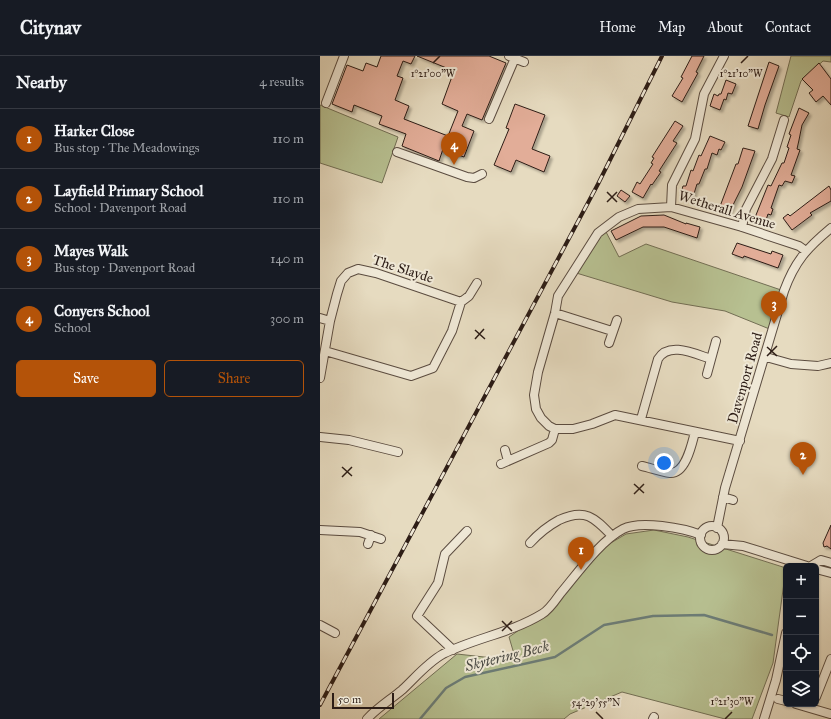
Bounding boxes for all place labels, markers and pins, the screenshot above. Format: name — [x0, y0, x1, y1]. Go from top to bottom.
pin: 4 — [441, 132, 467, 165]
pin: 3 — [761, 291, 787, 324]
pin: 2 — [790, 442, 816, 475]
pin: 1 — [568, 537, 594, 570]

